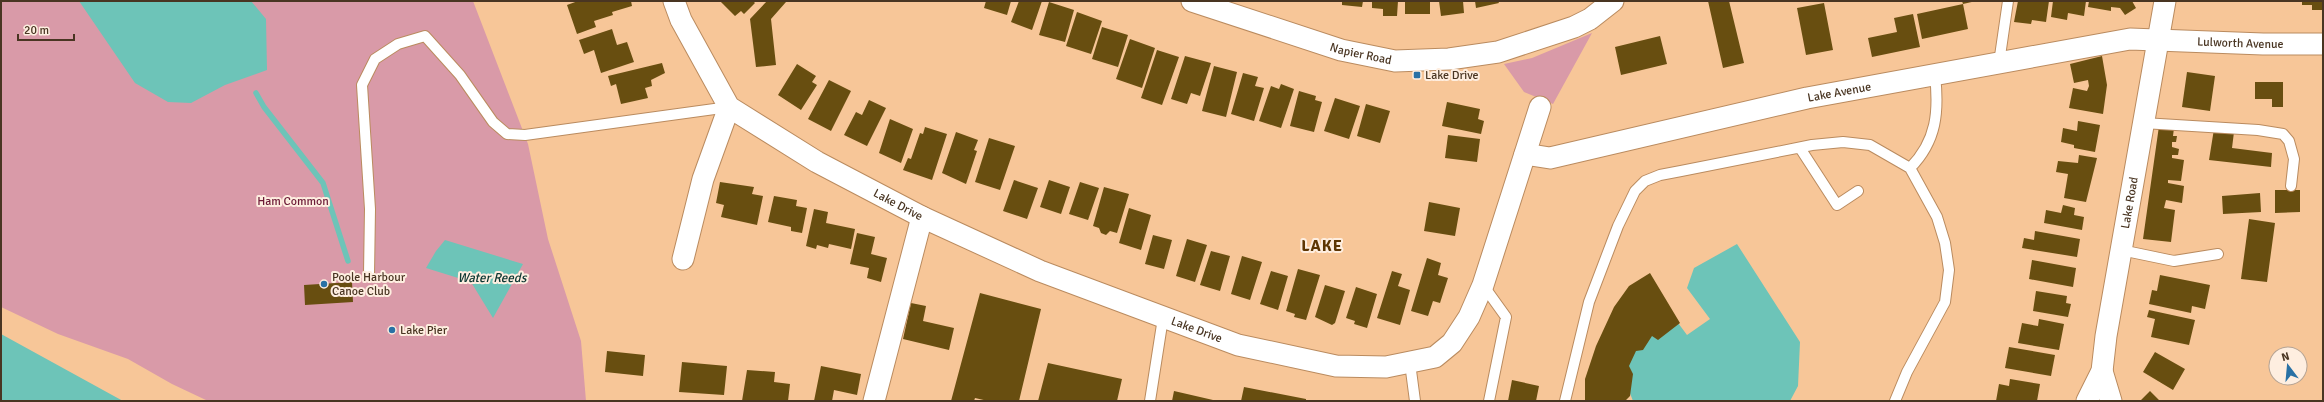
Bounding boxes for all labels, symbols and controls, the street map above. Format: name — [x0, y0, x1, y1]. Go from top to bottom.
scale bar — [18, 16, 74, 42]
text: 20 m — [24, 23, 49, 38]
street label: Lulworth Avenue — [2197, 35, 2284, 52]
street label: Napier Road — [1328, 40, 1393, 68]
place label: Lake Drive — [1425, 68, 1479, 83]
marker: Lake Drive — [1412, 70, 1422, 80]
street label: Lake Avenue — [1806, 79, 1872, 106]
street label: Lake Road — [2118, 176, 2142, 230]
street label: Lake Drive — [871, 186, 925, 224]
park label: Ham Common — [257, 194, 329, 209]
district label: LAKE — [1301, 236, 1343, 256]
place label: Poole Harbour Canoe Club — [332, 270, 406, 299]
water label: Water Reeds — [458, 270, 528, 286]
marker: Poole Harbour Canoe Club — [319, 279, 329, 289]
street label: Lake Drive — [1169, 314, 1224, 346]
place label: Lake Pier — [400, 323, 448, 338]
marker: Lake Pier — [387, 325, 397, 335]
north arrow — [2268, 346, 2308, 386]
text: N — [2280, 350, 2291, 364]

